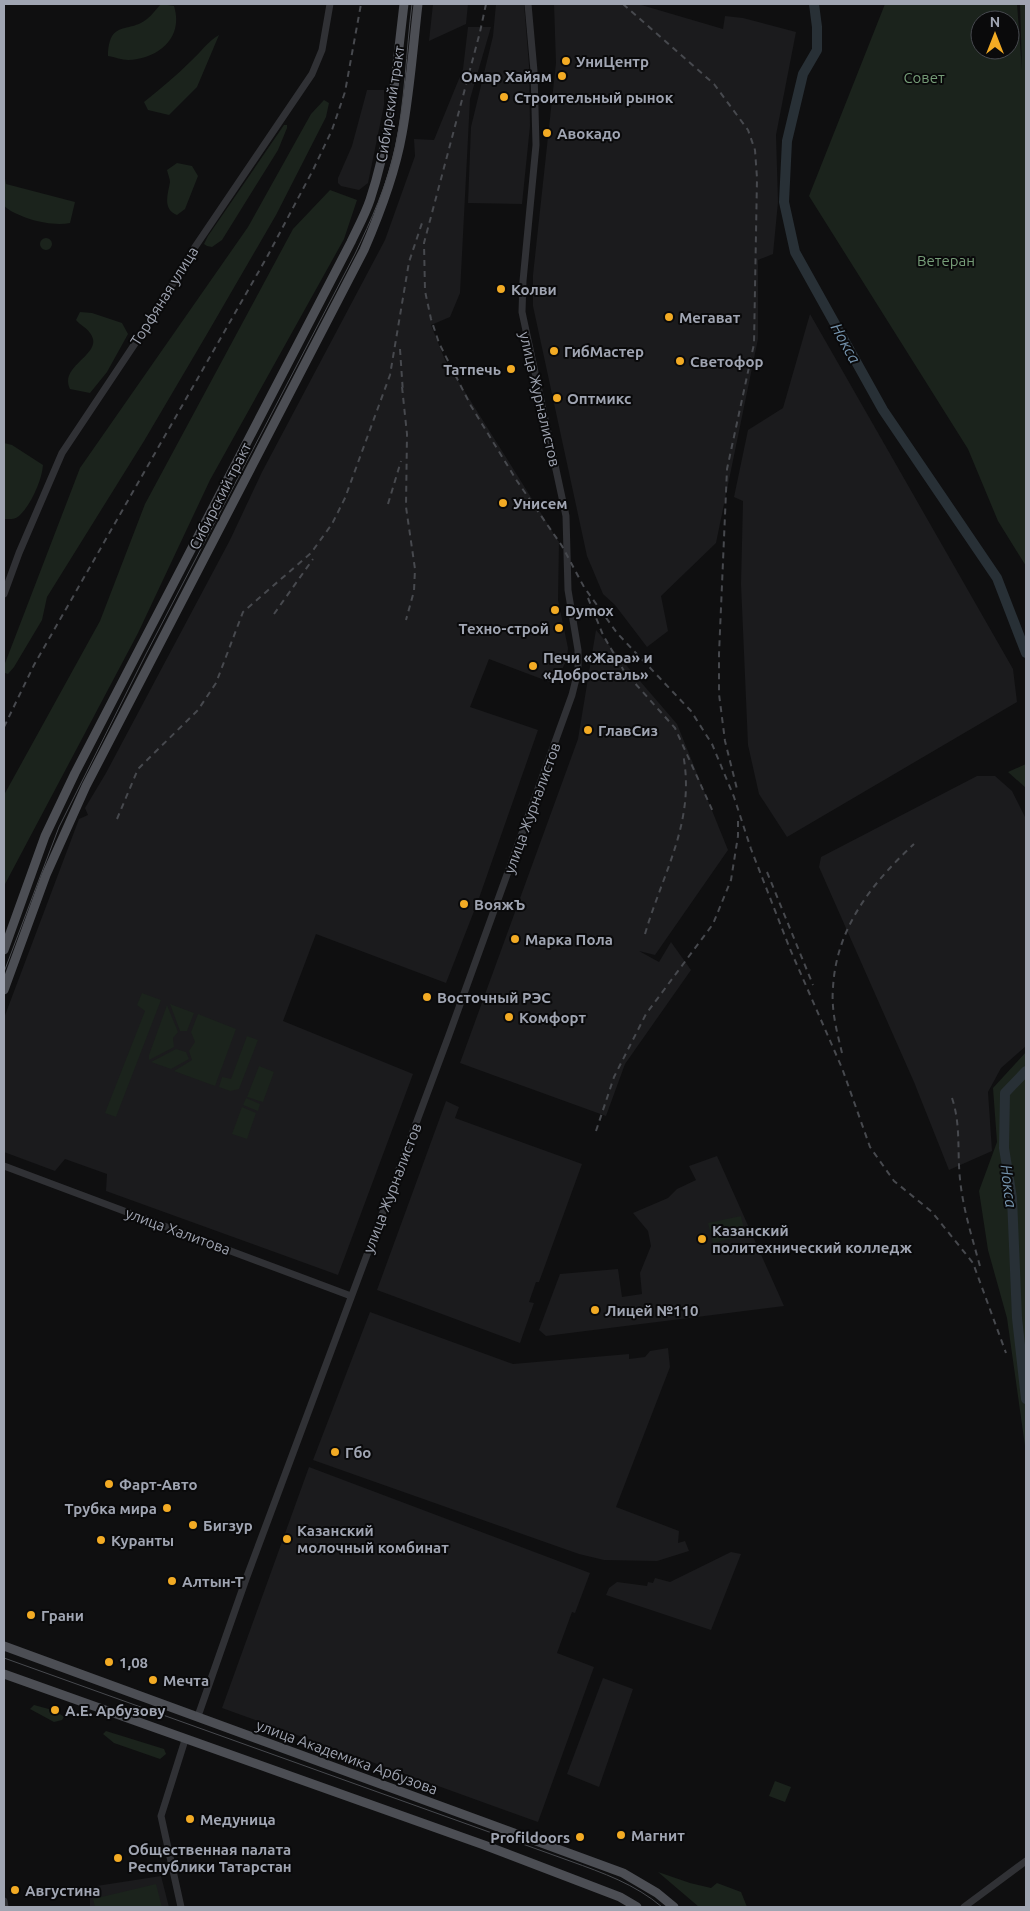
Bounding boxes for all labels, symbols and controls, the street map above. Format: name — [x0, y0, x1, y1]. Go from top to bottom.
north arrow — [970, 10, 1020, 60]
text: N — [990, 14, 1000, 30]
street label: Сибирский тракт — [372, 44, 408, 164]
place label: УниЦентр — [576, 53, 649, 70]
marker: УниЦентр — [560, 55, 572, 67]
place label: Омар Хайям — [461, 68, 552, 85]
park label: Совет — [903, 69, 945, 86]
marker: Омар Хайям — [556, 70, 568, 82]
place label: Строительный рынок — [514, 89, 674, 106]
marker: Строительный рынок — [498, 91, 510, 103]
place label: Авокадо — [557, 125, 621, 142]
marker: Авокадо — [541, 127, 553, 139]
street label: Торфяная улица — [127, 243, 201, 349]
park label: Ветеран — [917, 252, 975, 269]
place label: Колви — [511, 281, 557, 298]
marker: Колви — [495, 283, 507, 295]
place label: Мегават — [679, 309, 741, 326]
marker: Мегават — [663, 311, 675, 323]
water label: Нокса — [828, 320, 865, 367]
street label: улица Журналистов — [516, 330, 564, 468]
place label: ГибМастер — [564, 343, 644, 360]
marker: ГибМастер — [548, 345, 560, 357]
place label: Светофор — [690, 353, 763, 370]
marker: Светофор — [674, 355, 686, 367]
place label: Татпечь — [443, 361, 501, 378]
marker: Татпечь — [505, 363, 517, 375]
place label: Оптмикс — [567, 390, 631, 407]
marker: Оптмикс — [551, 392, 563, 404]
street label: Сибирский тракт — [186, 439, 255, 552]
place label: Унисем — [513, 495, 568, 512]
marker: Унисем — [497, 497, 509, 509]
place label: Dymox — [565, 602, 614, 619]
marker: Dymox — [549, 604, 561, 616]
place label: Техно-строй — [459, 620, 549, 637]
marker: Техно-строй — [553, 622, 565, 634]
place label: Печи «Жара» и «Добросталь» — [543, 649, 653, 683]
marker: Печи «Жара» и «Добросталь» — [527, 660, 539, 672]
place label: ГлавСиз — [598, 722, 658, 739]
marker: ГлавСиз — [582, 724, 594, 736]
street label: улица Журналистов — [500, 740, 564, 876]
place label: ВояжЪ — [474, 896, 525, 913]
marker: ВояжЪ — [458, 898, 470, 910]
place label: Марка Пола — [525, 931, 613, 948]
marker: Марка Пола — [509, 933, 521, 945]
place label: Восточный РЭС — [437, 989, 551, 1006]
marker: Восточный РЭС — [421, 991, 433, 1003]
place label: Комфорт — [519, 1009, 587, 1026]
marker: Комфорт — [503, 1011, 515, 1023]
street label: улица Журналистов — [359, 1121, 425, 1255]
water label: Нокса — [997, 1163, 1021, 1209]
street label: улица Халитова — [123, 1204, 233, 1258]
place label: Казанский политехнический колледж — [712, 1222, 913, 1256]
marker: Казанский политехнический колледж — [696, 1233, 708, 1245]
place label: Лицей №110 — [605, 1302, 698, 1319]
marker: Лицей №110 — [589, 1304, 601, 1316]
place label: Гбо — [345, 1444, 371, 1461]
marker: Гбо — [329, 1446, 341, 1458]
place label: Фарт-Авто — [119, 1476, 198, 1493]
marker: Фарт-Авто — [103, 1478, 115, 1490]
place label: Трубка мира — [64, 1500, 157, 1517]
marker: Трубка мира — [161, 1502, 173, 1514]
place label: Бигзур — [203, 1517, 253, 1534]
marker: Бигзур — [187, 1519, 199, 1531]
place label: Казанский молочный комбинат — [297, 1522, 449, 1556]
place label: Куранты — [111, 1532, 174, 1549]
marker: Казанский молочный комбинат — [281, 1533, 293, 1545]
marker: Куранты — [95, 1534, 107, 1546]
place label: Алтын-Т — [182, 1573, 244, 1590]
marker: Алтын-Т — [166, 1575, 178, 1587]
place label: Грани — [41, 1607, 84, 1624]
marker: Грани — [25, 1609, 37, 1621]
place label: 1,08 — [119, 1654, 148, 1671]
marker: 1,08 — [103, 1656, 115, 1668]
place label: Мечта — [163, 1672, 209, 1689]
marker: Мечта — [147, 1674, 159, 1686]
place label: А.Е. Арбузову — [65, 1702, 166, 1719]
marker: А.Е. Арбузову — [49, 1704, 61, 1716]
street label: улица Академика Арбузова — [254, 1716, 440, 1798]
place label: Медуница — [200, 1811, 276, 1828]
marker: Медуница — [184, 1813, 196, 1825]
place label: Магнит — [631, 1827, 685, 1844]
place label: Profildoors — [490, 1829, 570, 1846]
marker: Магнит — [615, 1829, 627, 1841]
marker: Profildoors — [574, 1831, 586, 1843]
place label: Общественная палата Республики Татарстан — [128, 1841, 292, 1875]
marker: Общественная палата Республики Татарстан — [112, 1852, 124, 1864]
place label: Августина — [25, 1882, 100, 1899]
marker: Августина — [9, 1884, 21, 1896]

